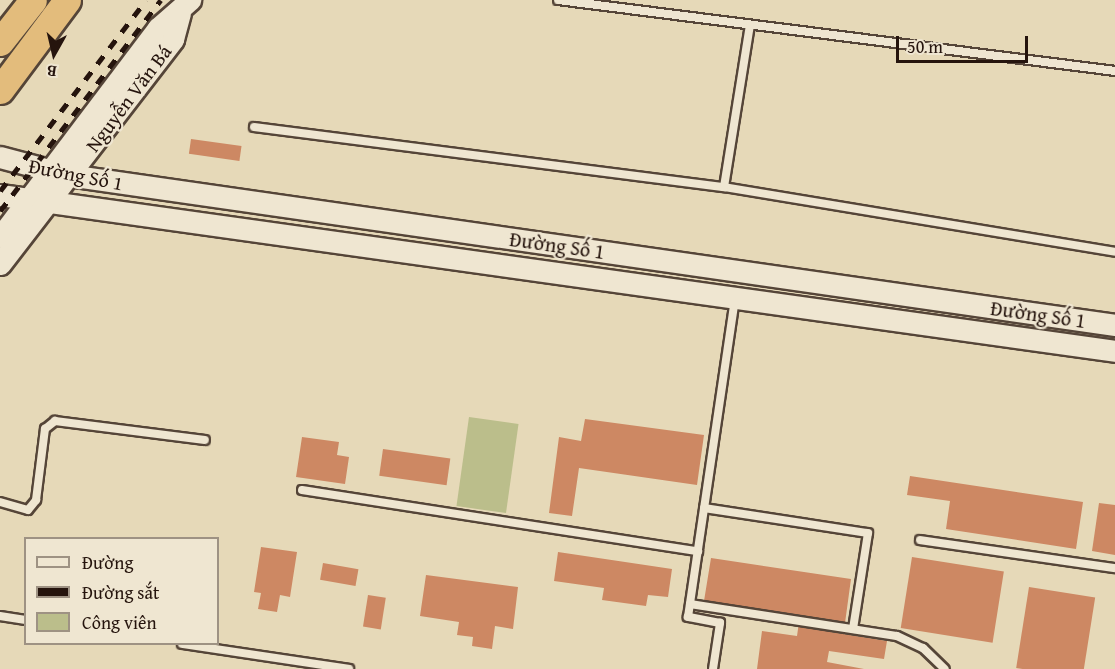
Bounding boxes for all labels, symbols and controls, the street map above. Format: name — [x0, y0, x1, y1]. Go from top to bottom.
north arrow — [24, 24, 84, 84]
scale bar — [899, 24, 1031, 62]
text: 50 m — [907, 33, 943, 60]
street label: Nguyễn Văn Bá — [80, 40, 176, 156]
text: B — [45, 59, 58, 84]
street label: Đường Số 1 — [27, 153, 125, 195]
street label: Đường Số 1 — [508, 226, 606, 264]
street label: Đường Số 1 — [989, 295, 1087, 333]
legend — [24, 537, 219, 645]
text: Đường — [82, 549, 133, 576]
text: Đường sắt — [82, 579, 159, 606]
text: Công viên — [82, 609, 157, 636]

